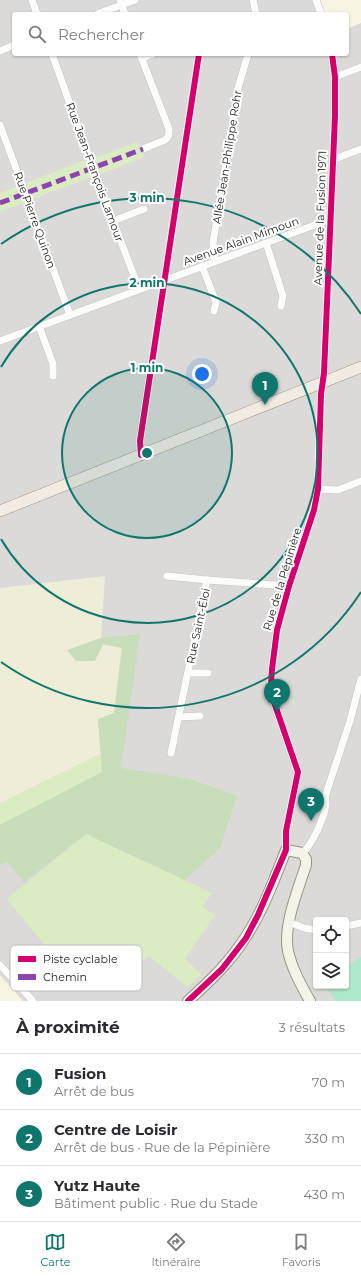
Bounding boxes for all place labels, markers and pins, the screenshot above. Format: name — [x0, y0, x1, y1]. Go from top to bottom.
pin: 1 — [252, 372, 278, 405]
centre of rings — [140, 446, 154, 460]
pin: 2 — [264, 679, 290, 712]
pin: 3 — [298, 788, 324, 821]

